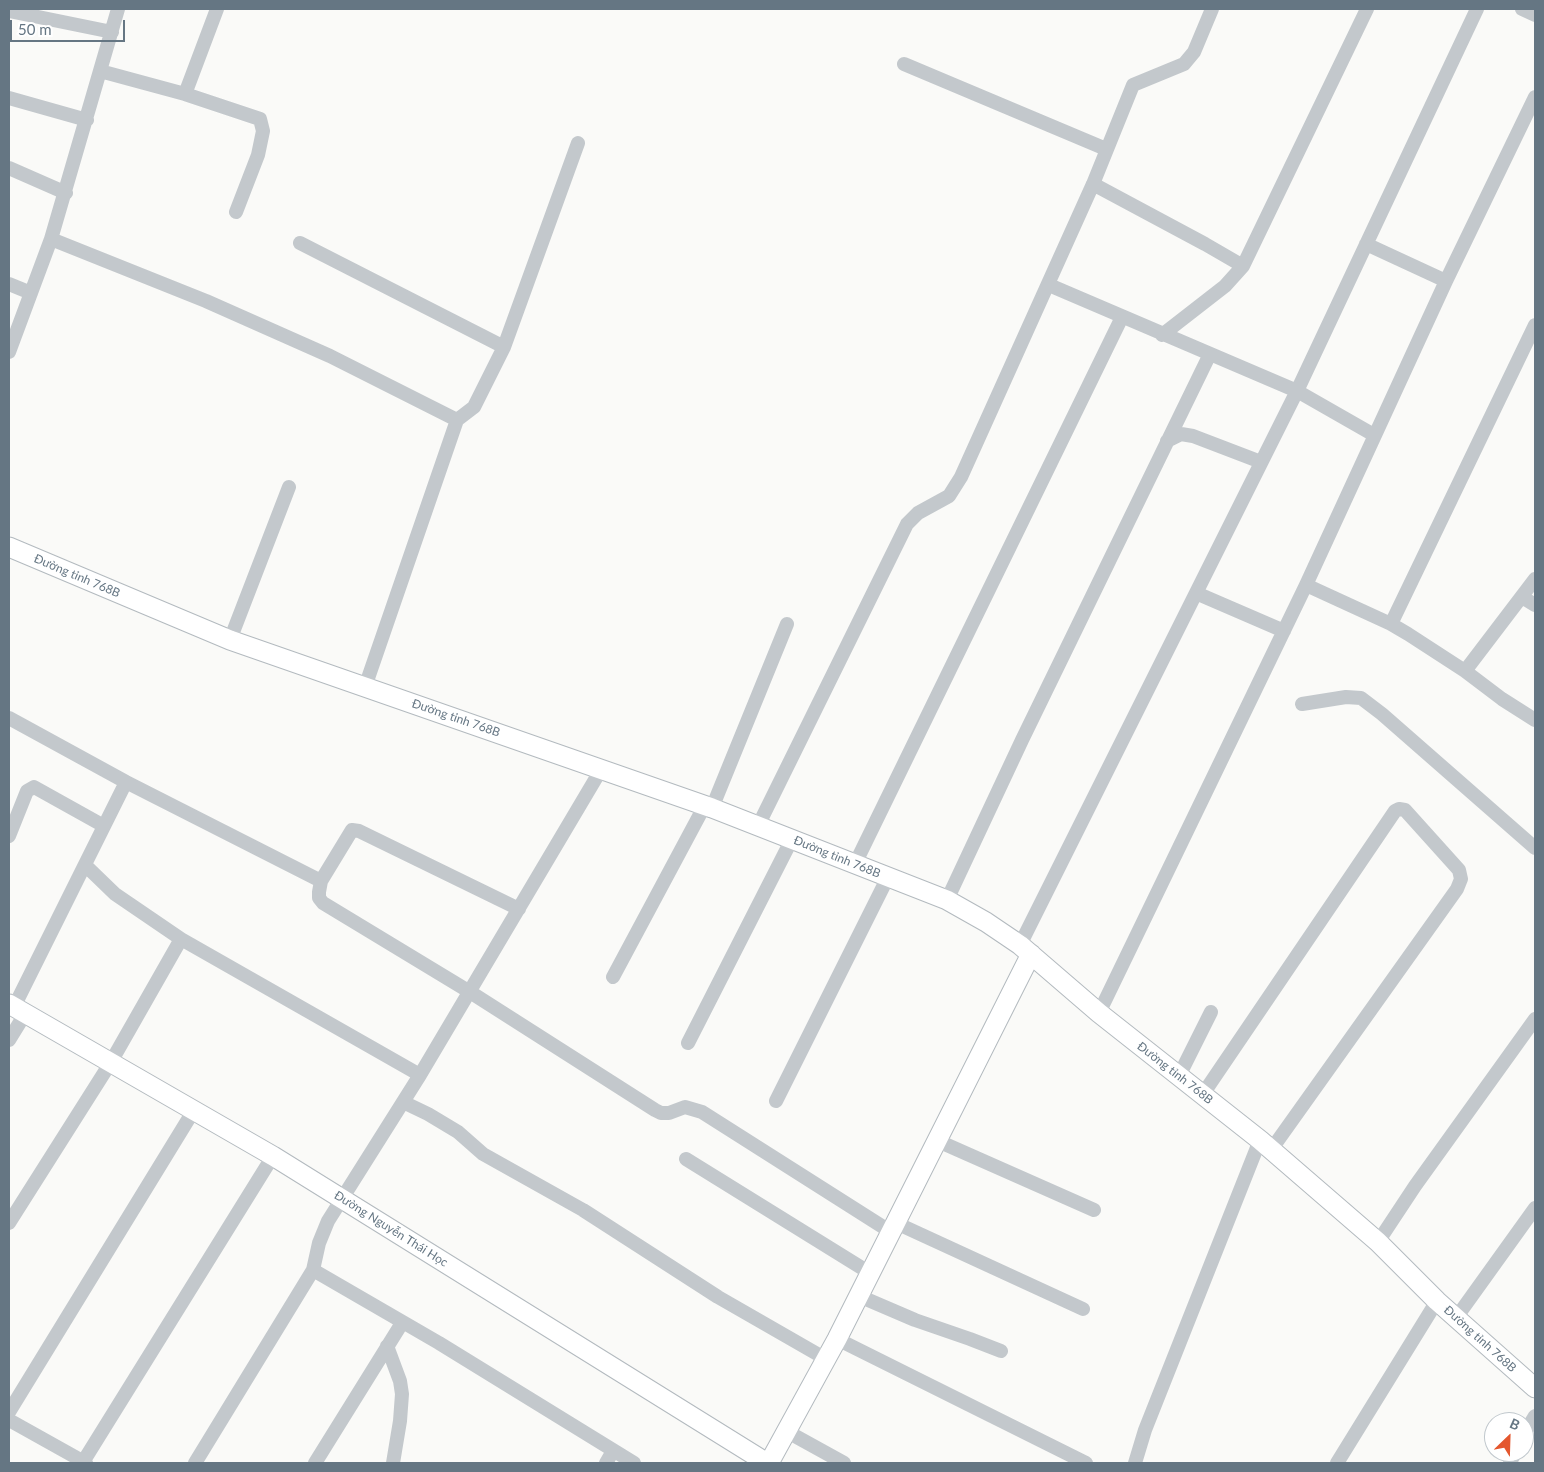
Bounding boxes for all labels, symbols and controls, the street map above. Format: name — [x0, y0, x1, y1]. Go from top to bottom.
scale bar — [12, 10, 128, 42]
text: 50 m — [18, 20, 52, 38]
street label: Đường tỉnh 768B — [32, 551, 122, 601]
street label: Đường tỉnh 768B — [410, 696, 502, 740]
street label: Đường tỉnh 768B — [792, 833, 882, 881]
street label: Đường tỉnh 768B — [1134, 1039, 1216, 1107]
street label: Đường Nguyễn Thái Học — [332, 1188, 450, 1270]
street label: Đường tỉnh 768B — [1441, 1303, 1519, 1375]
north arrow — [1484, 1412, 1534, 1462]
text: B — [1507, 1414, 1523, 1433]

